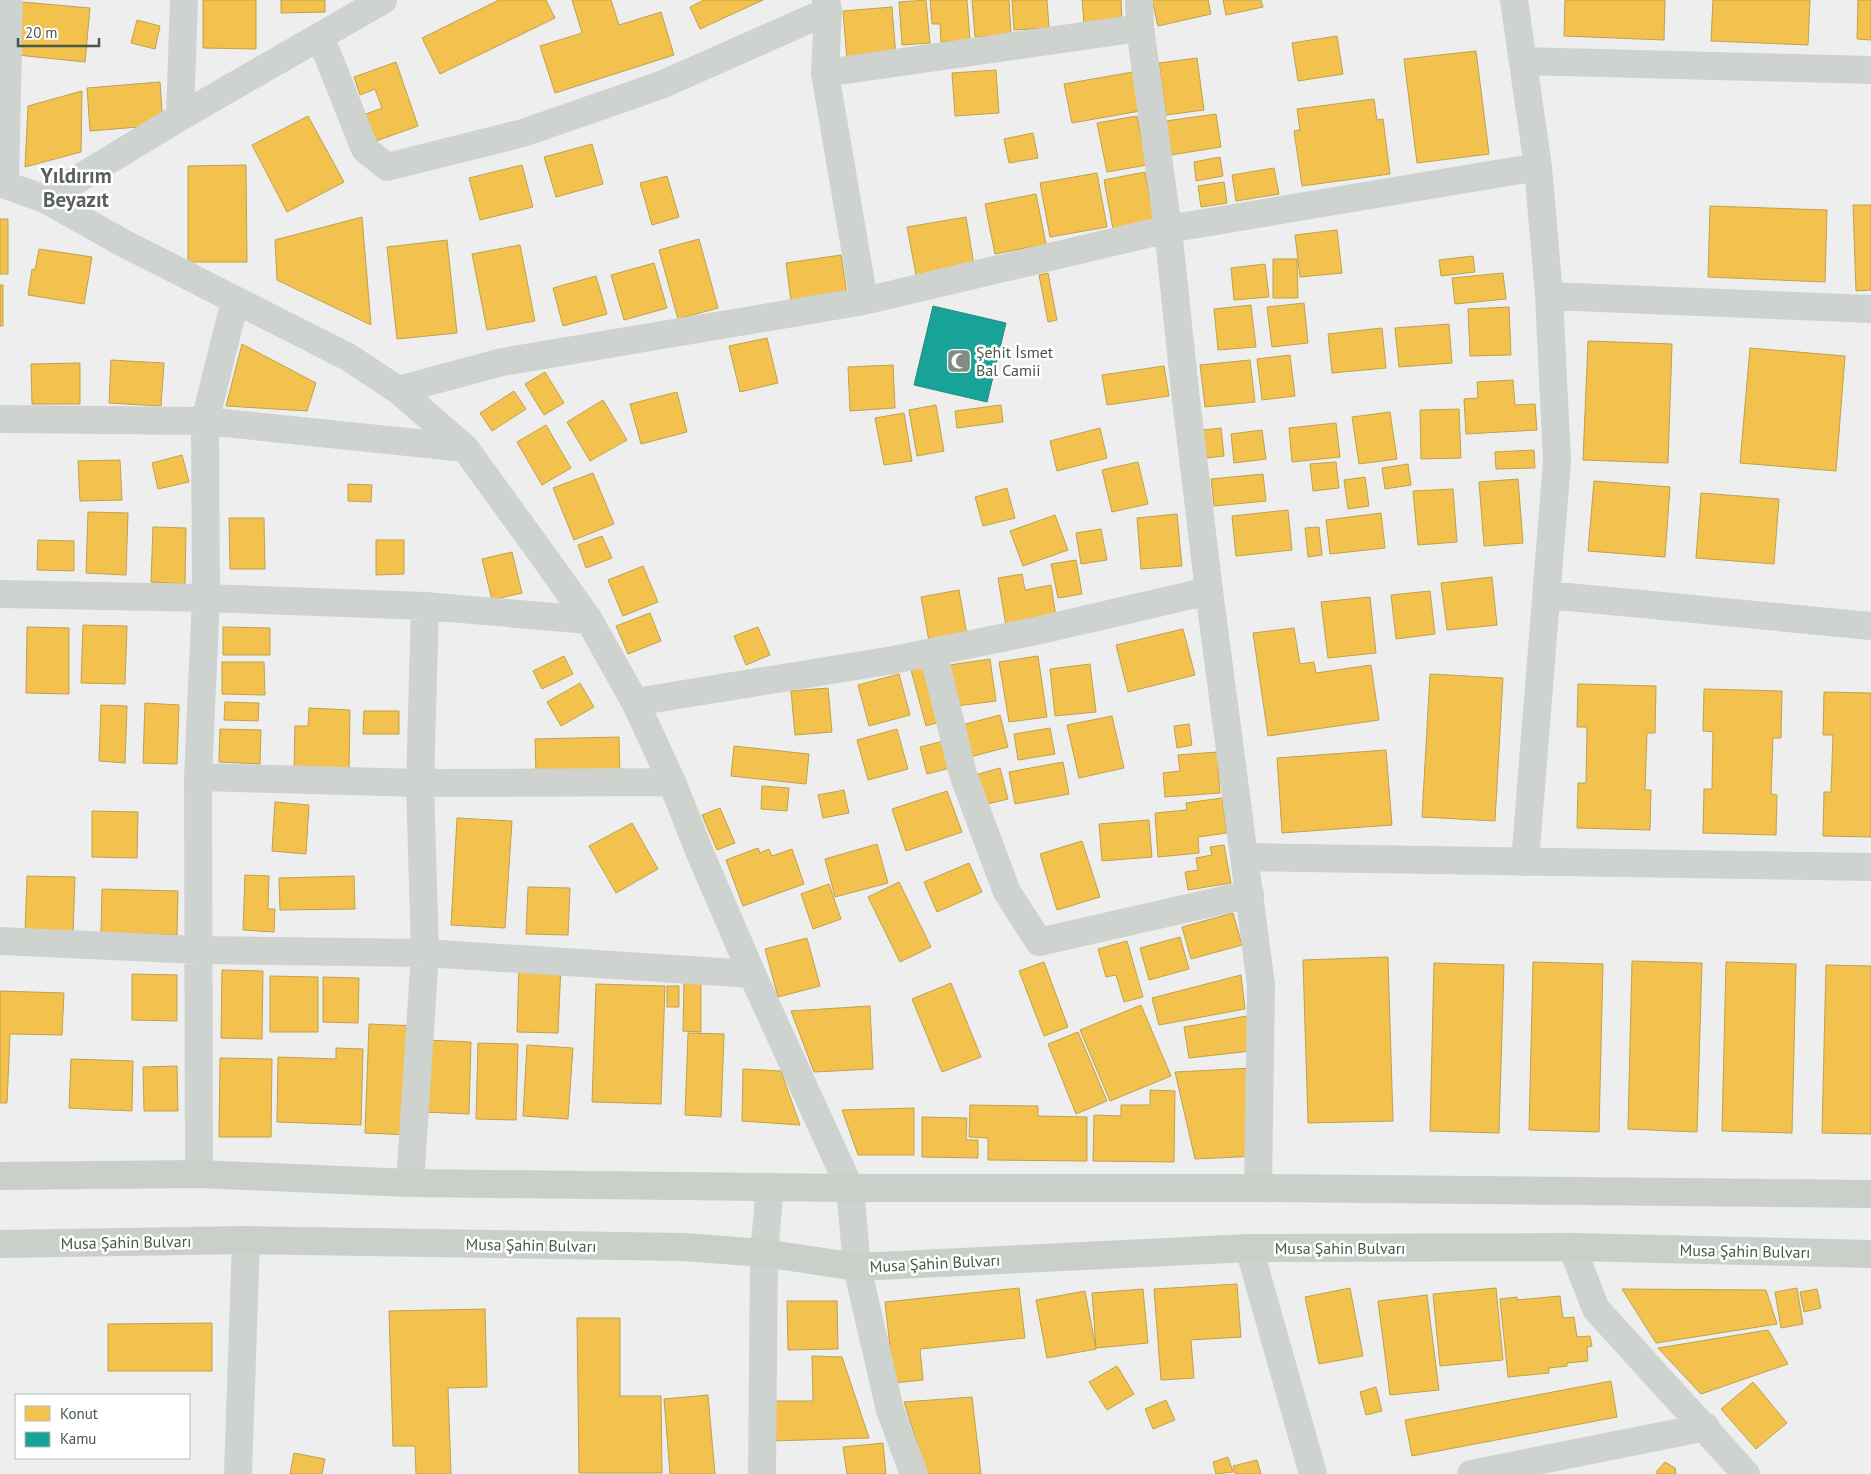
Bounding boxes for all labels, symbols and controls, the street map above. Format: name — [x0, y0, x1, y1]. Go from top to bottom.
scale bar — [18, 15, 99, 47]
text: 20 m — [25, 23, 58, 42]
district label: Yıldırım Beyazıt — [39, 162, 112, 213]
place label: Şehit İsmet Bal Camii — [976, 342, 1054, 380]
mosque icon: Şehit İsmet Bal Camii — [946, 348, 972, 374]
street label: Musa Şahin Bulvarı — [60, 1231, 192, 1253]
street label: Musa Şahin Bulvarı — [465, 1234, 597, 1256]
street label: Musa Şahin Bulvarı — [1275, 1238, 1405, 1258]
street label: Musa Şahin Bulvarı — [1679, 1240, 1811, 1262]
street label: Musa Şahin Bulvarı — [869, 1250, 1001, 1276]
legend — [15, 1394, 190, 1459]
text: Konut — [60, 1404, 98, 1423]
text: Kamu — [60, 1429, 96, 1448]

